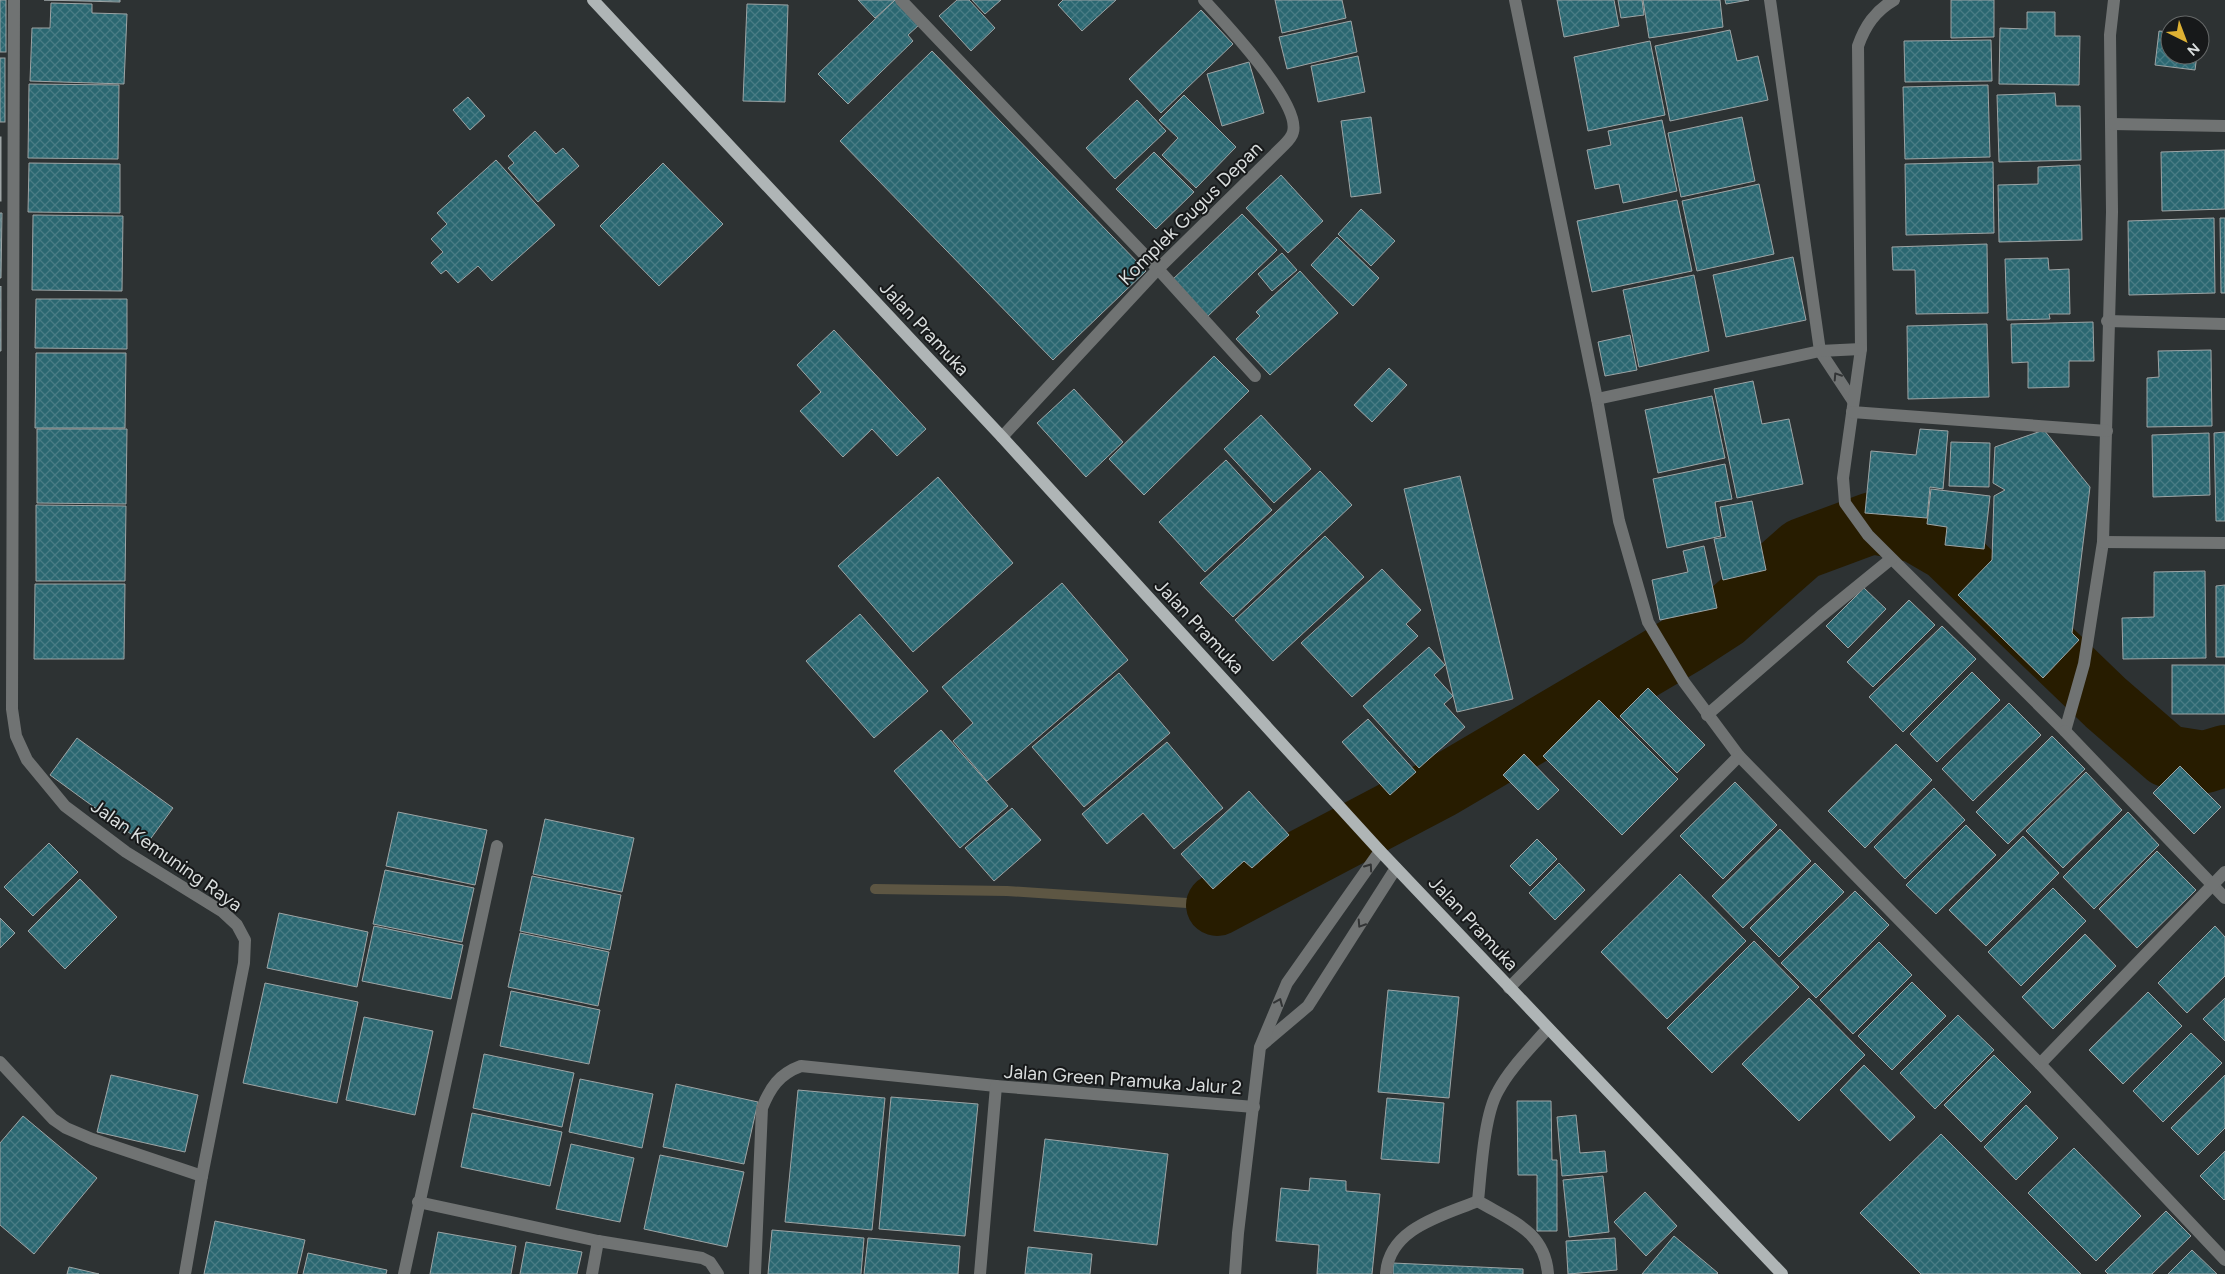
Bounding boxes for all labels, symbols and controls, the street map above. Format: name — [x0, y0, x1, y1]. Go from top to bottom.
north arrow — [2160, 15, 2210, 65]
text: N — [2184, 39, 2203, 59]
street label: Komplek Gugus Depan — [1114, 137, 1267, 290]
street label: Jalan Pramuka — [875, 276, 974, 380]
one-way arrow — [1834, 372, 1843, 381]
street label: Jalan Pramuka — [1150, 574, 1249, 678]
street label: Jalan Kemuning Raya — [87, 794, 247, 916]
one-way arrow — [1363, 864, 1372, 873]
street label: Jalan Pramuka — [1424, 871, 1523, 975]
one-way arrow — [1357, 919, 1367, 928]
one-way arrow — [1273, 998, 1283, 1007]
street label: Jalan Green Pramuka Jalur 2 — [1003, 1060, 1243, 1099]

